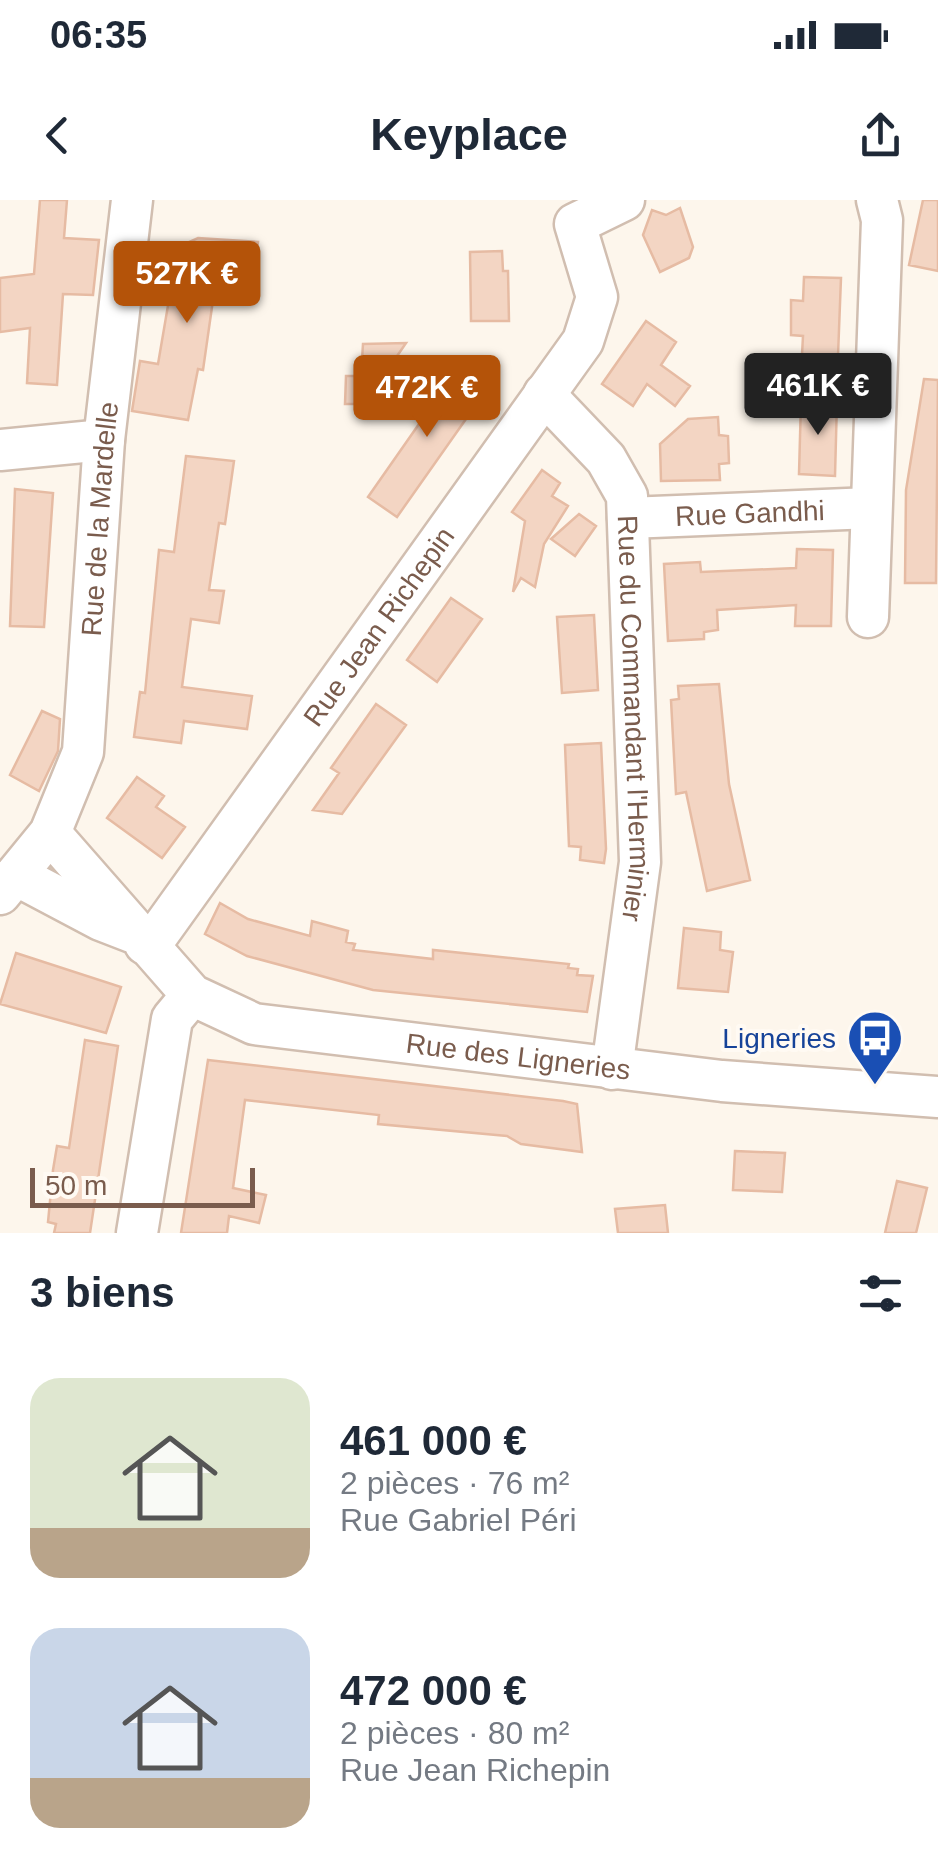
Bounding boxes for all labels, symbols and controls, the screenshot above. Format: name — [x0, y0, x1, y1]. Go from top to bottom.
text: 06:35 — [50, 14, 147, 56]
icon: back — [30, 108, 85, 163]
icon: share — [853, 108, 908, 163]
text: Keyplace — [370, 109, 568, 160]
pin: 527K € — [106, 241, 268, 326]
text: 527K € — [135, 255, 239, 291]
pin: 461K € — [737, 353, 899, 438]
pin: 472K € — [346, 355, 508, 440]
text: 461K € — [766, 367, 870, 403]
text: 472K € — [375, 369, 479, 405]
street label: Rue de la Mardelle — [76, 400, 124, 637]
street label: Rue Gandhi — [675, 495, 825, 532]
street label: Rue du Commandant l'Herminier — [612, 515, 655, 923]
street label: Rue Jean Richepin — [298, 521, 461, 732]
bus stop icon: Ligneries — [845, 1008, 905, 1087]
place label: Ligneries — [722, 1023, 836, 1054]
street label: Rue des Ligneries — [404, 1028, 632, 1086]
scale bar — [30, 1163, 255, 1208]
text: 50 m — [45, 1170, 107, 1201]
icon: filters — [853, 1266, 908, 1321]
text: 3 biens — [30, 1269, 175, 1316]
text: 461 000 € — [340, 1417, 527, 1464]
icon: home — [110, 1418, 230, 1538]
text: 2 pièces · 76 m² — [340, 1465, 569, 1501]
text: Rue Gabriel Péri — [340, 1502, 577, 1538]
text: 472 000 € — [340, 1667, 527, 1714]
icon: home — [110, 1668, 230, 1788]
text: 2 pièces · 80 m² — [340, 1715, 569, 1751]
text: Rue Jean Richepin — [340, 1752, 610, 1788]

